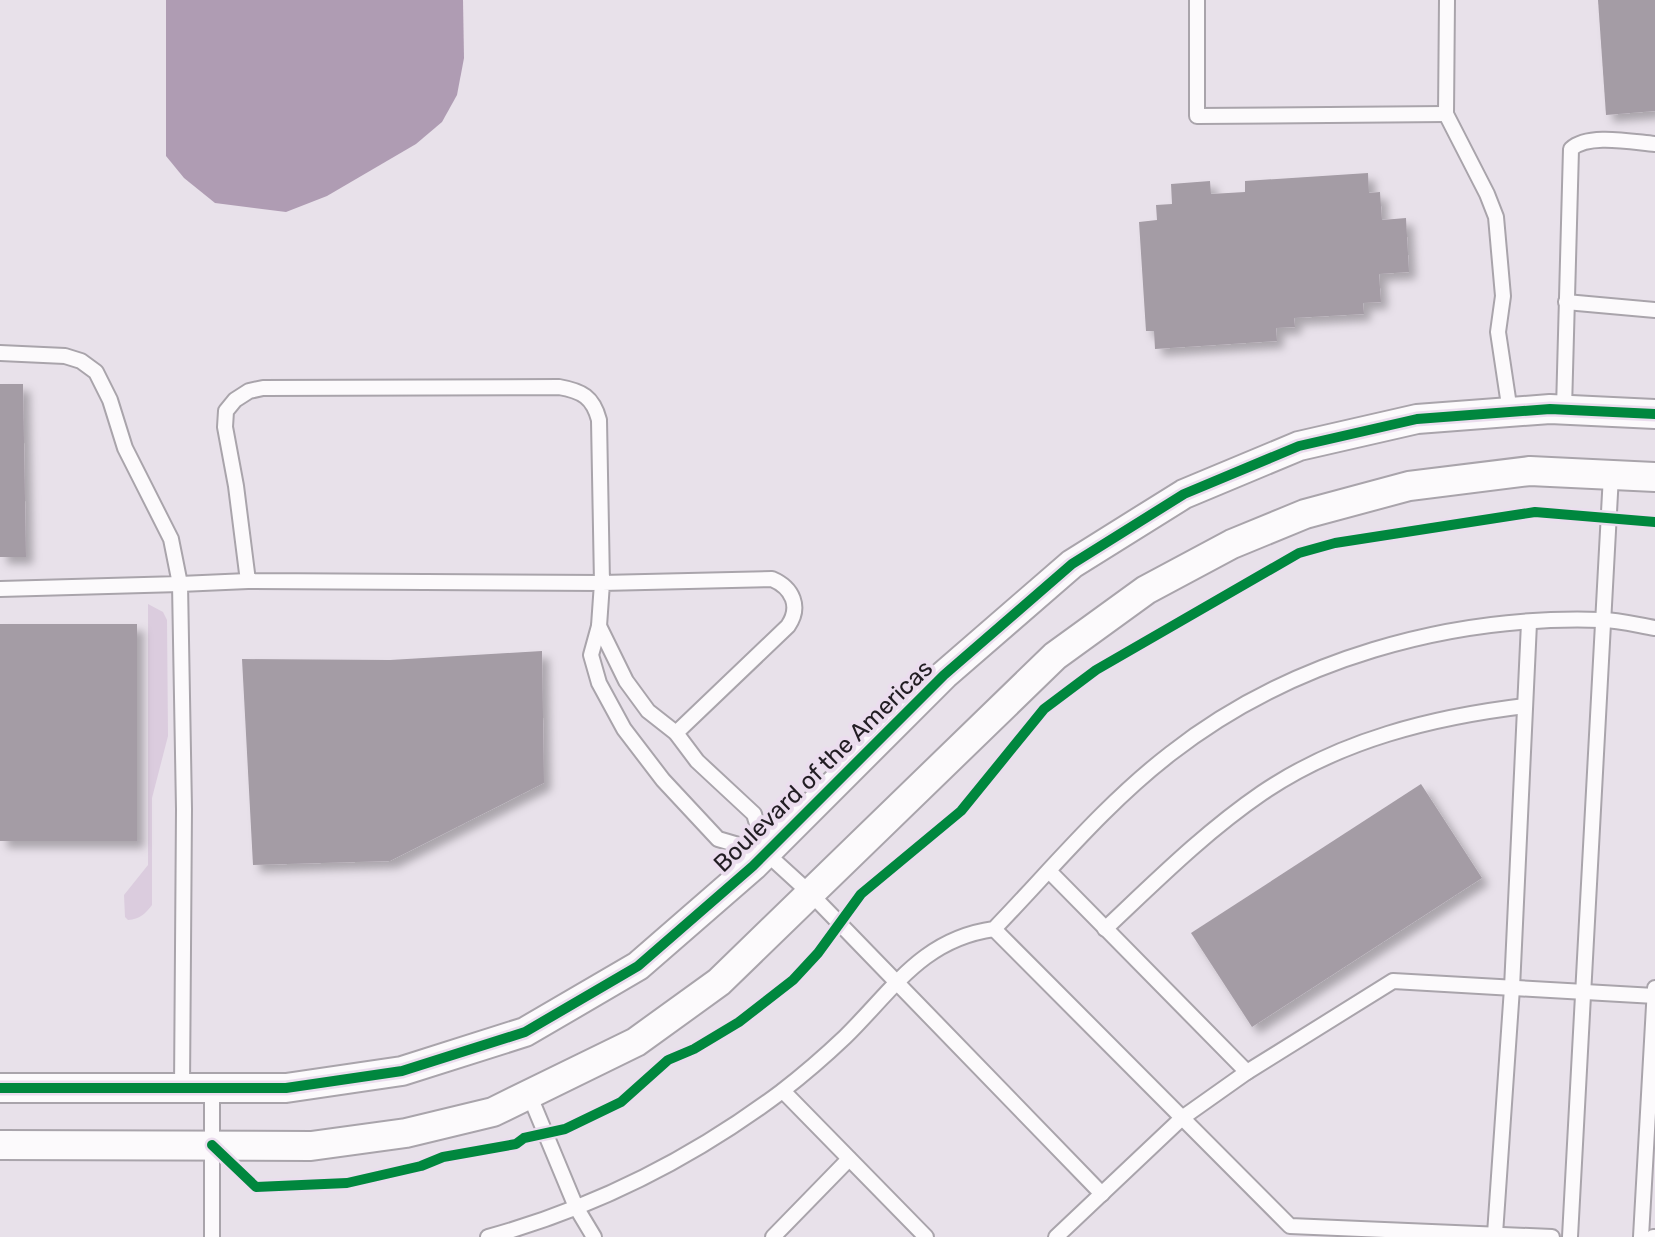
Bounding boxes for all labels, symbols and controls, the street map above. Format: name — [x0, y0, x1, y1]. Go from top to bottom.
street label: Boulevard of the Americas — [708, 654, 938, 878]

